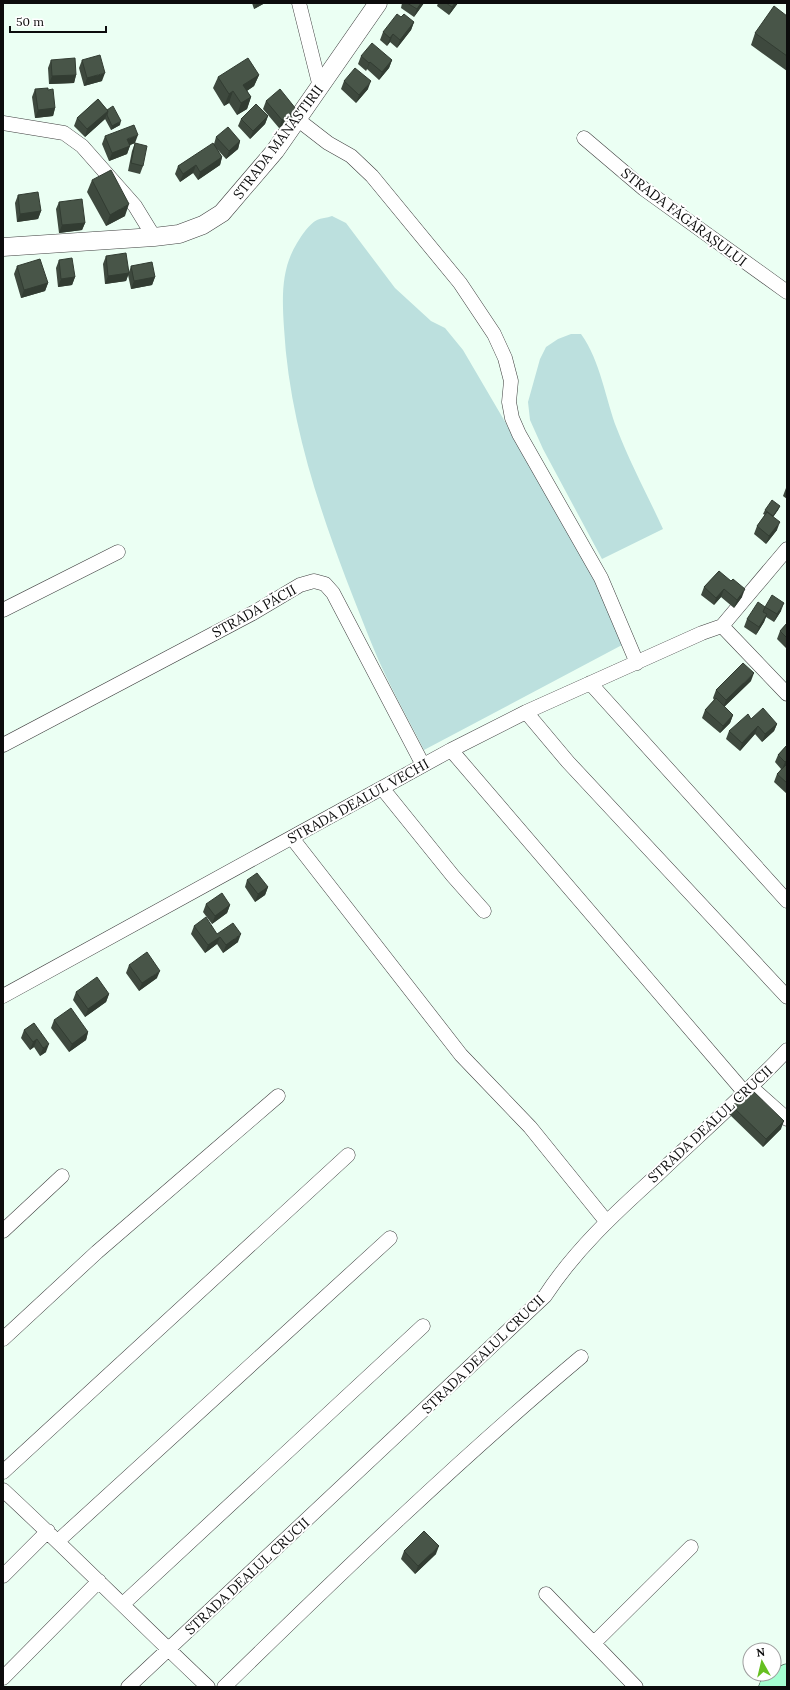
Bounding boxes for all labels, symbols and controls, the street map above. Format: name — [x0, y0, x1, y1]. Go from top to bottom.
scale bar — [10, 8, 106, 34]
text: 50 m — [16, 14, 44, 29]
street label: STRADA MĂNĂSTIRII — [229, 81, 327, 203]
street label: STRADA FĂGĂRAȘULUI — [618, 164, 750, 270]
street label: STRADA PĂCII — [209, 580, 299, 642]
street label: STRADA DEALUL VECHI — [284, 755, 432, 847]
street label: STRADA DEALUL CRUCII — [644, 1062, 776, 1186]
street label: STRADA DEALUL CRUCII — [418, 1291, 548, 1417]
street label: STRADA DEALUL CRUCII — [181, 1514, 313, 1638]
north arrow — [742, 1642, 782, 1682]
text: N — [755, 1645, 766, 1660]

